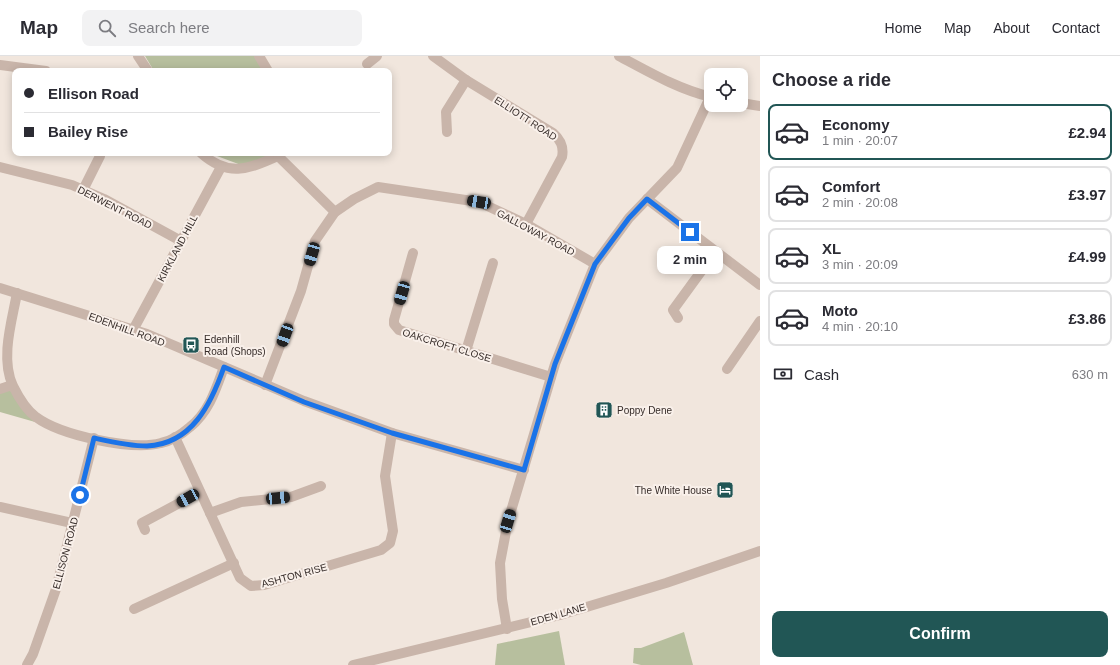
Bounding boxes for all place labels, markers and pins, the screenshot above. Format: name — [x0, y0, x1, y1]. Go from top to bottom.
place label: Edenhill Road (Shops) — [204, 334, 266, 357]
bus stop icon: Edenhill Road (Shops) — [181, 335, 201, 355]
building icon: Poppy Dene — [594, 400, 614, 420]
place label: Poppy Dene — [617, 405, 672, 416]
hotel icon: The White House — [715, 480, 735, 500]
place label: The White House — [635, 485, 712, 496]

